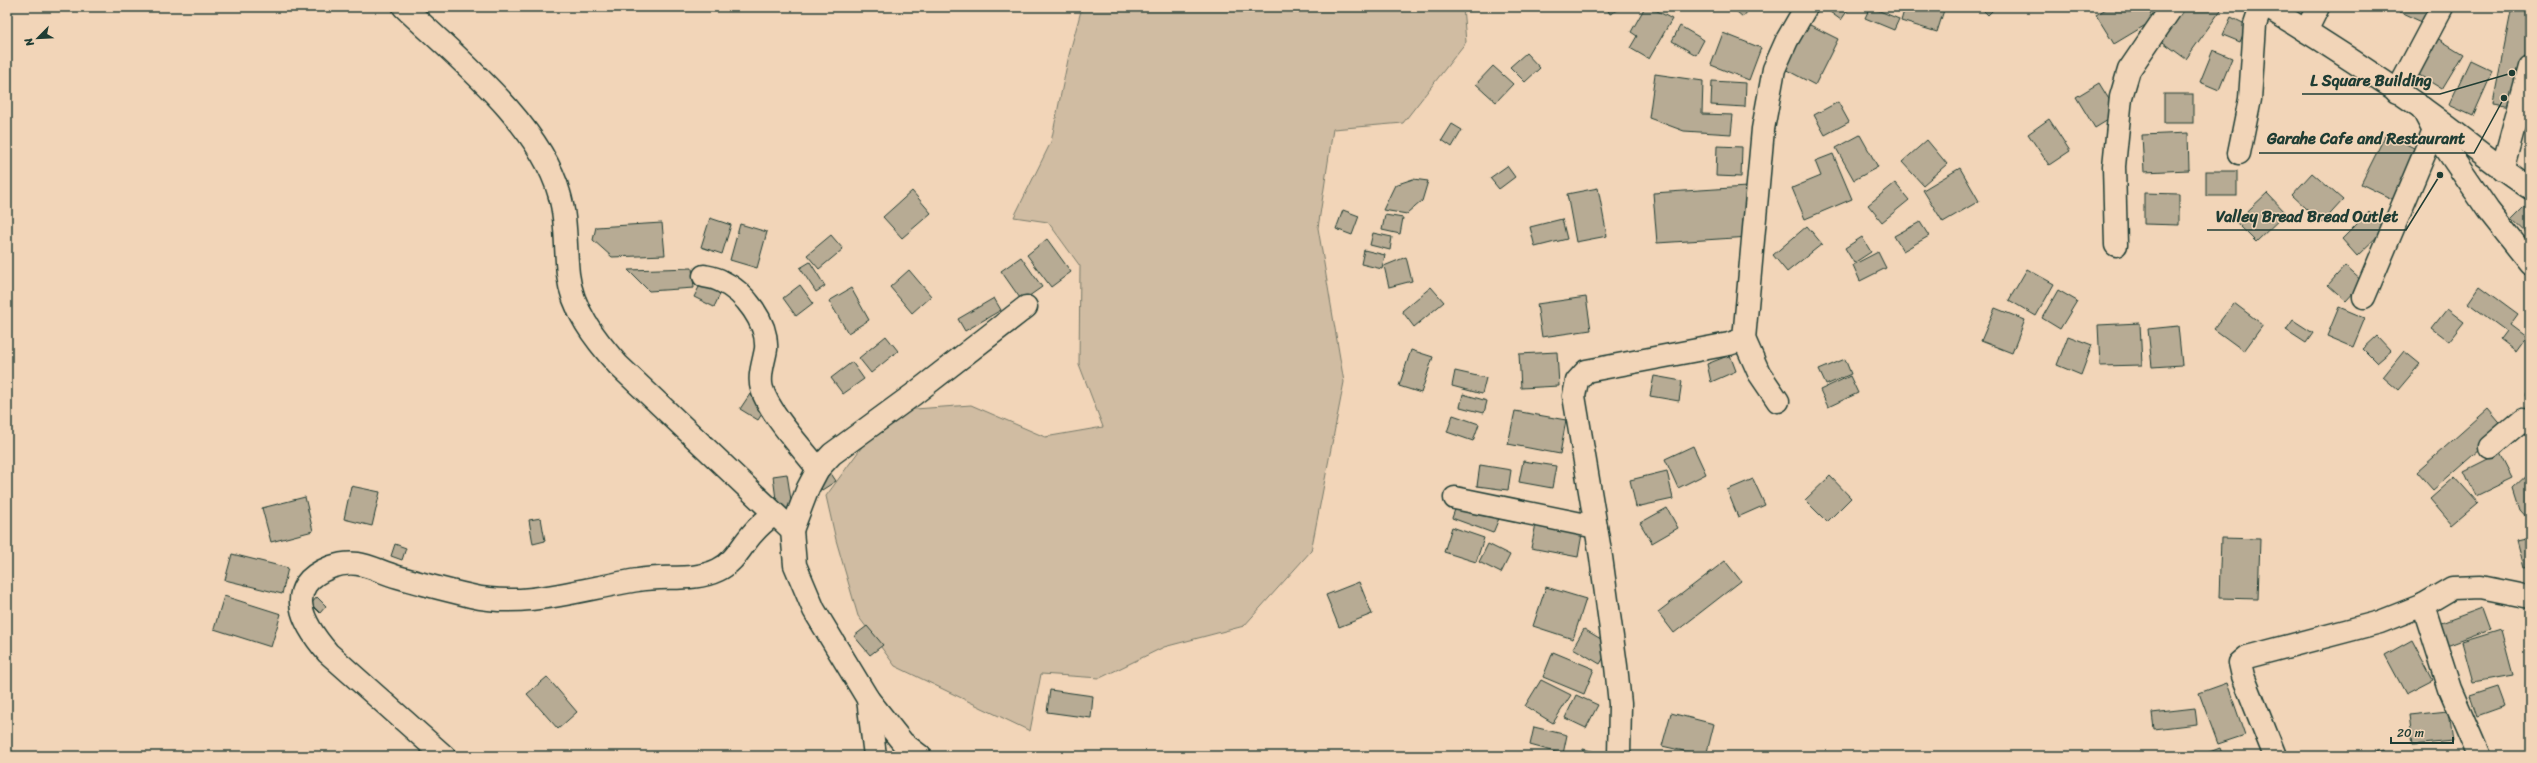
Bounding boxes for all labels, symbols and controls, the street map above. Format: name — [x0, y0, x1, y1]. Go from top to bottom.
north arrow — [18, 18, 58, 58]
text: N — [19, 34, 40, 50]
callout: L Square Building — [2302, 66, 2440, 94]
text: L Square Building — [2310, 66, 2432, 95]
text: Garahe Cafe and Restaurant — [2266, 124, 2465, 153]
callout: Garahe Cafe and Restaurant — [2259, 125, 2474, 153]
callout: Valley Bread Bread Outlet — [2207, 202, 2406, 230]
text: Valley Bread Bread Outlet — [2216, 202, 2398, 231]
scale bar — [2391, 719, 2453, 745]
text: 20 m — [2397, 722, 2424, 744]

